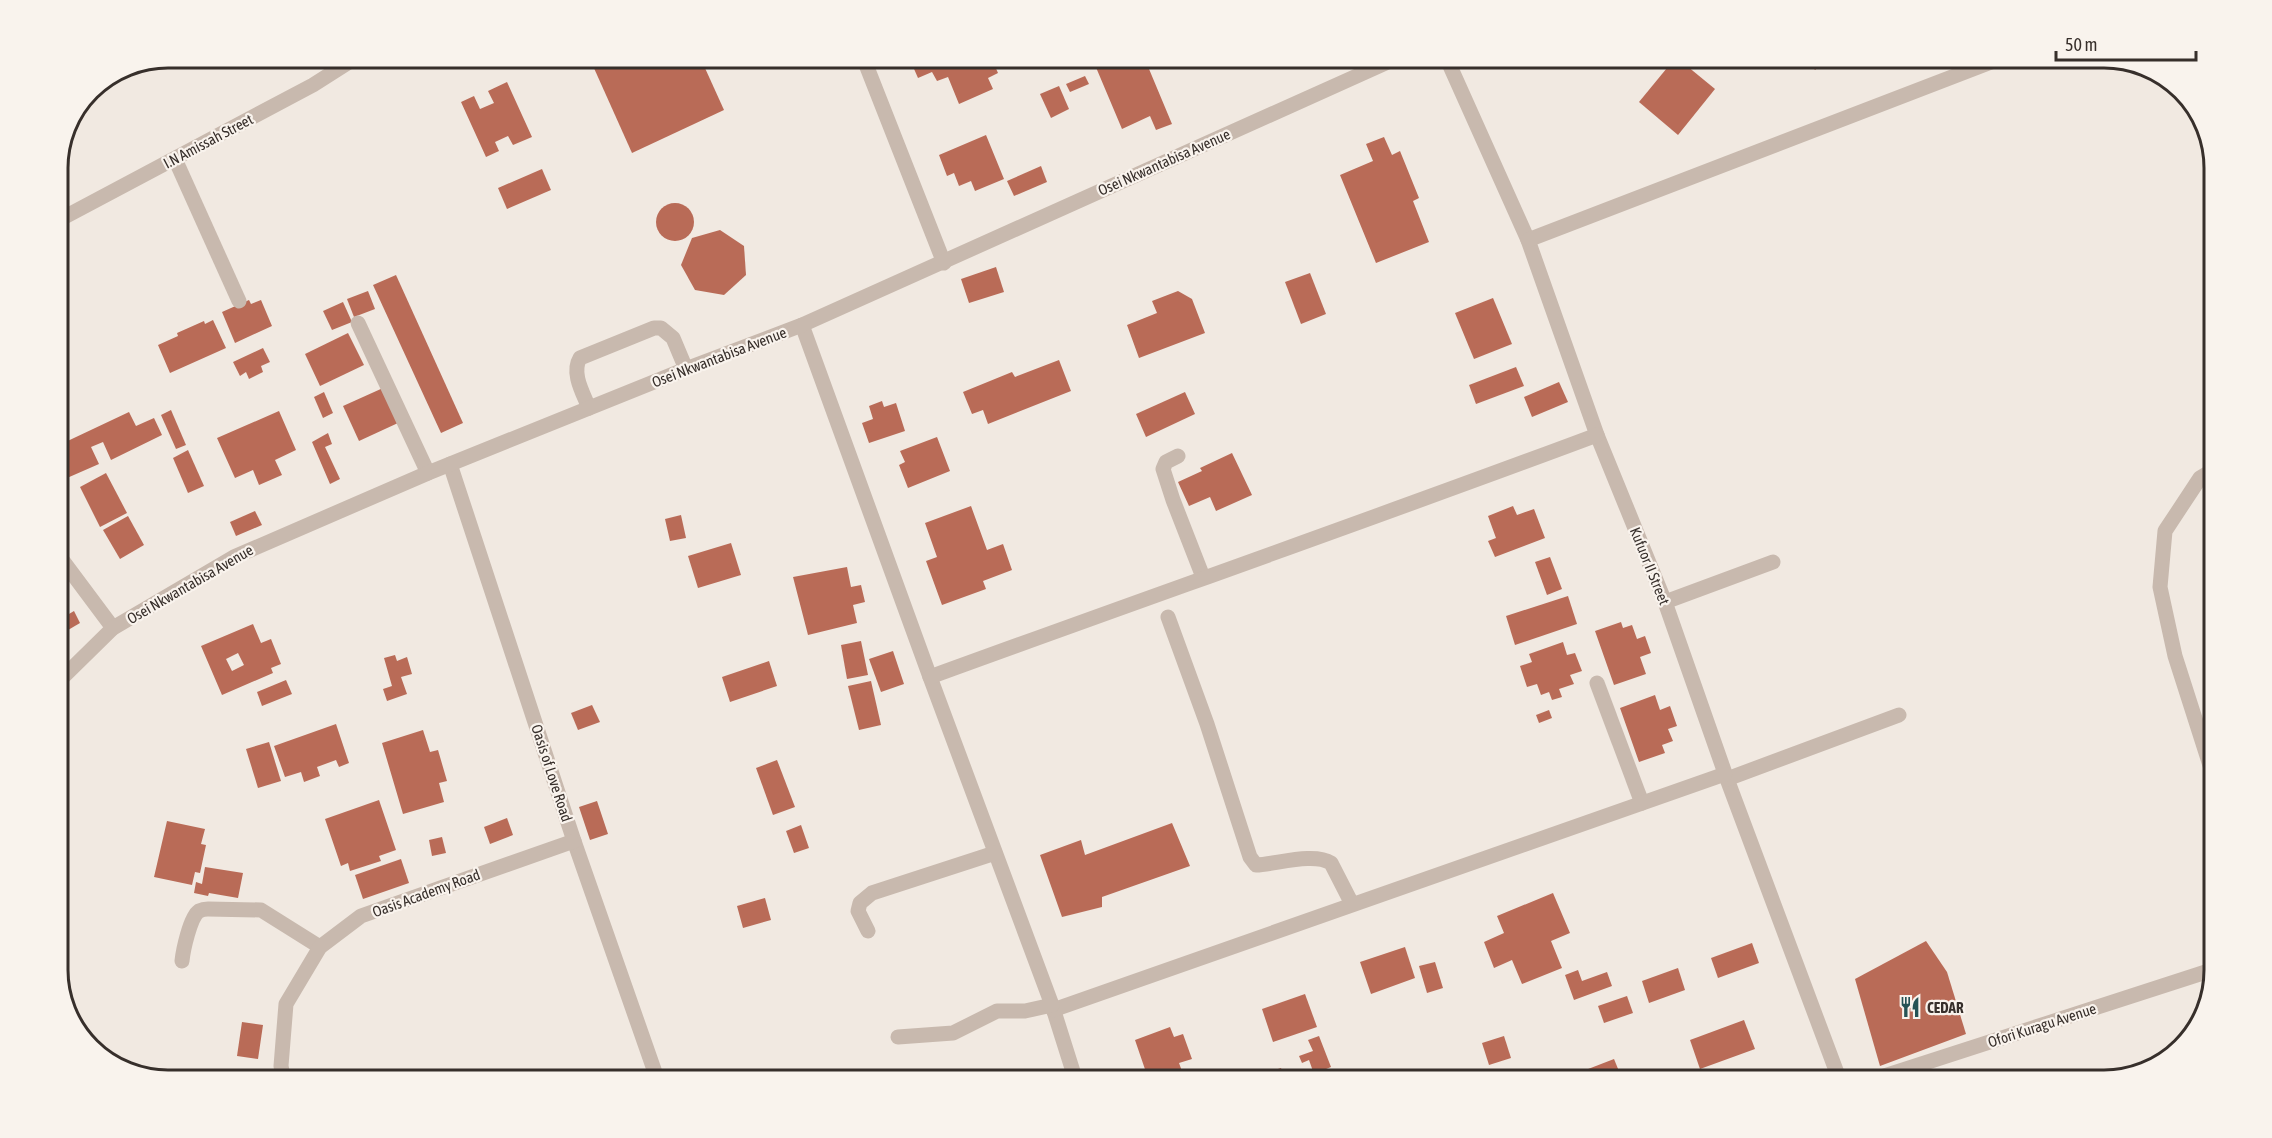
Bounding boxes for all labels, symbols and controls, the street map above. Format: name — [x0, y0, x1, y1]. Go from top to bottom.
scale bar — [2056, 24, 2196, 62]
text: 50 m — [2065, 34, 2097, 55]
street label: I.N Amissah Street — [160, 110, 256, 172]
street label: Osei Nkwantabisa Avenue — [1095, 125, 1233, 199]
street label: Osei Nkwantabisa Avenue — [649, 323, 789, 390]
street label: Kufuor II Street — [1627, 525, 1673, 607]
street label: Osei Nkwantabisa Avenue — [124, 541, 256, 627]
street label: Oasis of Love Road — [528, 722, 576, 824]
street label: Oasis Academy Road — [370, 866, 482, 920]
restaurant icon: CEDAR — [1898, 995, 1922, 1019]
place label: CEDAR — [1927, 999, 1964, 1016]
street label: Ofori Kuragu Avenue — [1986, 999, 2098, 1050]

